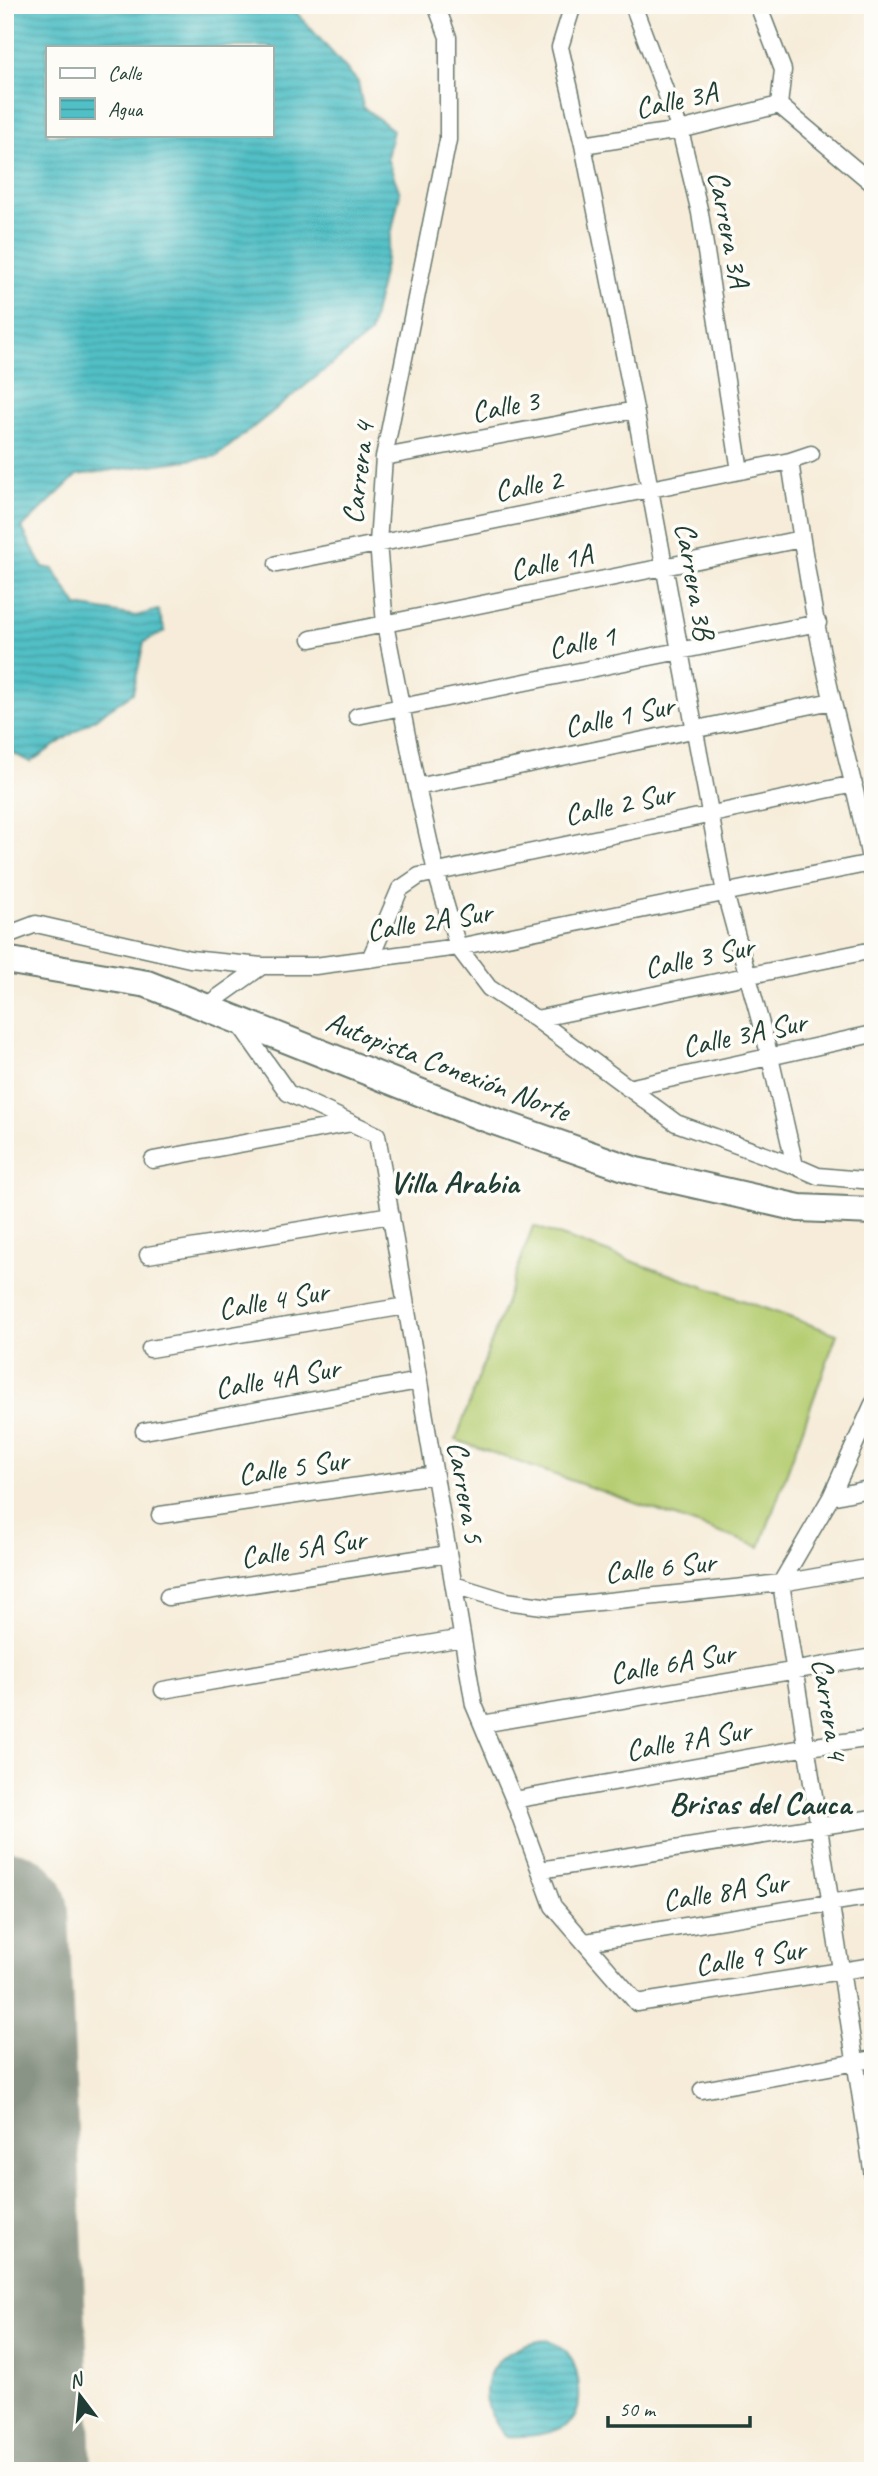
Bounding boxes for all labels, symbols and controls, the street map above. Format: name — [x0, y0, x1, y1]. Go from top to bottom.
legend — [46, 46, 273, 136]
text: Calle — [108, 60, 142, 86]
street label: Calle 3A — [631, 72, 722, 127]
text: Agua — [108, 96, 144, 122]
street label: Carrera 3A — [699, 168, 759, 292]
street label: Calle 3 — [468, 380, 544, 431]
street label: Carrera 4 — [333, 417, 383, 526]
street label: Calle 2 — [491, 459, 567, 510]
street label: Carrera 3B — [666, 520, 724, 645]
street label: Calle 1A — [506, 534, 597, 589]
street label: Calle 1 — [545, 616, 621, 668]
street label: Calle 1 Sur — [561, 685, 680, 746]
street label: Calle 2 Sur — [561, 773, 680, 834]
street label: Calle 2A Sur — [364, 892, 497, 950]
street label: Calle 3 Sur — [641, 926, 760, 987]
street label: Autopista Conexión Norte — [321, 1002, 577, 1131]
street label: Calle 3A Sur — [678, 1002, 813, 1066]
district label: Villa Arabia — [389, 1162, 521, 1203]
street label: Calle 4 Sur — [215, 1271, 334, 1328]
street label: Calle 4A Sur — [212, 1348, 346, 1408]
street label: Carrera 5 — [438, 1438, 494, 1547]
street label: Calle 5 Sur — [235, 1440, 354, 1494]
street label: Calle 5A Sur — [238, 1519, 371, 1577]
street label: Calle 6 Sur — [603, 1542, 720, 1592]
street label: Calle 6A Sur — [607, 1633, 741, 1693]
street label: Carrera 4 — [803, 1655, 857, 1765]
street label: Calle 7A Sur — [623, 1710, 757, 1770]
district label: Brisas del Cauca — [669, 1783, 854, 1824]
street label: Calle 8A Sur — [660, 1862, 793, 1920]
street label: Calle 9 Sur — [692, 1929, 811, 1984]
north arrow — [46, 2360, 116, 2430]
text: N — [67, 2367, 88, 2394]
scale bar — [608, 2385, 750, 2429]
text: 50 m — [619, 2396, 657, 2422]

